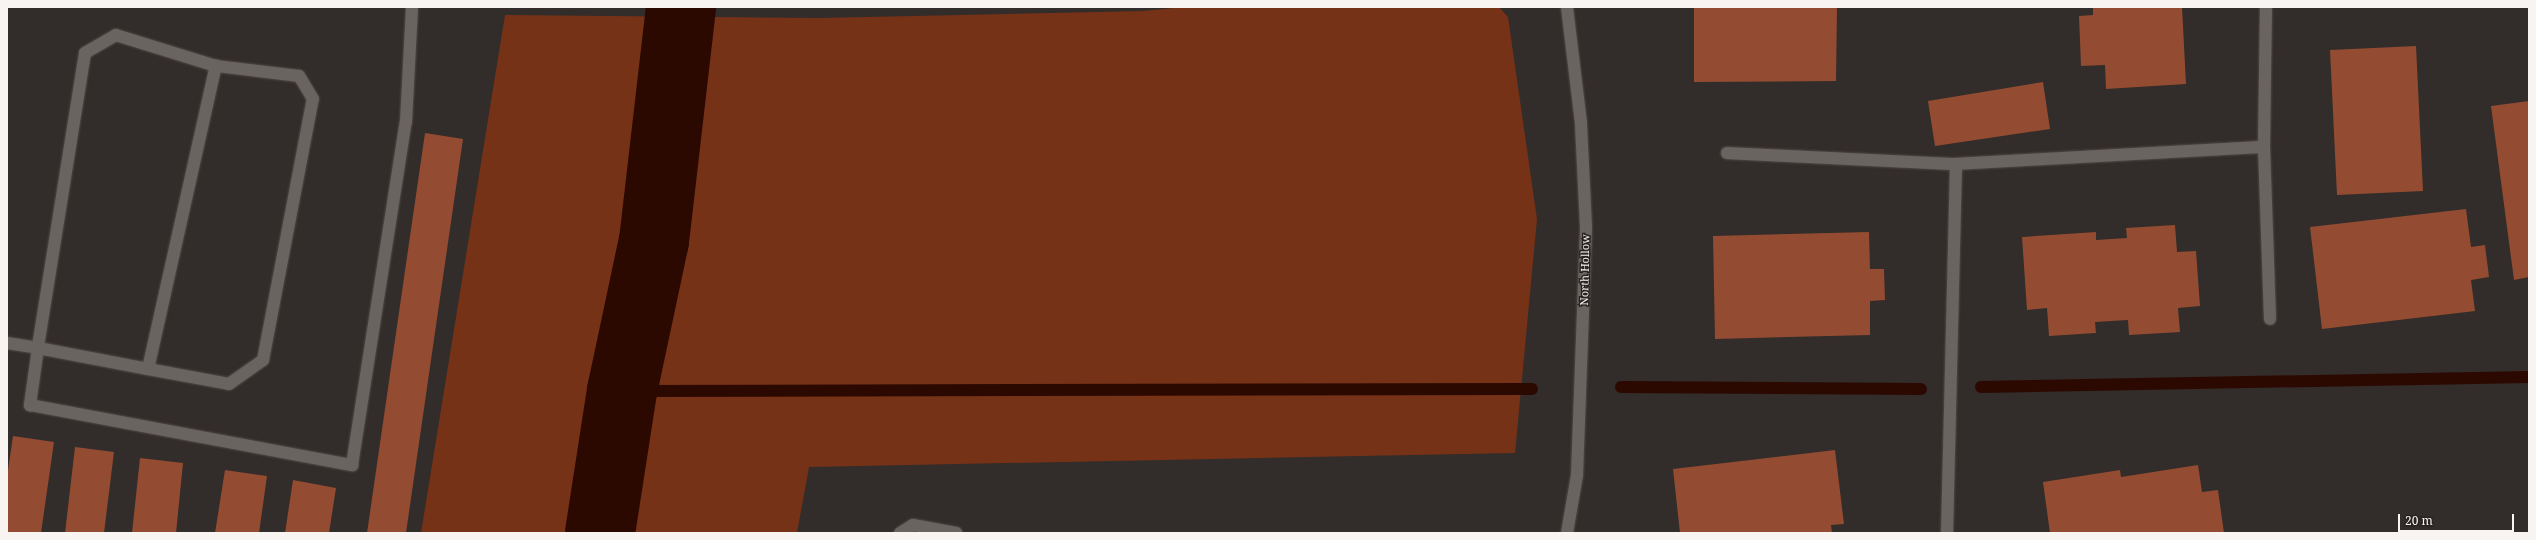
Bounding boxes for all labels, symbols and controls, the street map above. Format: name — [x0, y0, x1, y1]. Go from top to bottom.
street label: North Hollow — [1578, 234, 1592, 306]
scale bar — [2400, 506, 2516, 532]
text: 20 m — [2405, 512, 2433, 529]

